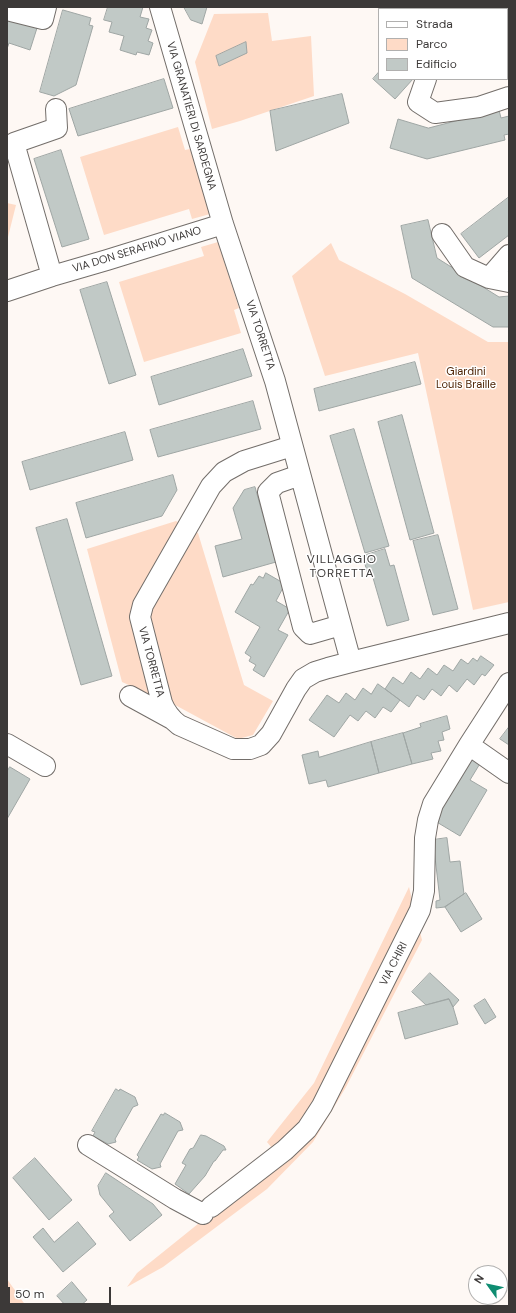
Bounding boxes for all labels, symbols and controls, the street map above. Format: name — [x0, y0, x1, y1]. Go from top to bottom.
legend — [378, 8, 508, 80]
text: Strada — [416, 16, 453, 32]
text: Parco — [416, 36, 447, 52]
street label: VIA GRANATIERI DI SARDEGNA — [163, 40, 219, 192]
text: Edificio — [416, 56, 457, 72]
street label: VIA DON SERAFINO VIANO — [71, 224, 203, 276]
street label: VIA TORRETTA — [243, 298, 277, 372]
park label: Giardini Louis Braille — [436, 365, 496, 391]
district label: VILLAGGIO TORRETTA — [307, 553, 377, 581]
street label: VIA TORRETTA — [135, 625, 167, 699]
street label: VIA CHIRI — [377, 940, 411, 988]
north arrow — [468, 1265, 508, 1305]
text: N — [471, 1272, 487, 1286]
scale bar — [10, 1279, 113, 1305]
text: 50 m — [15, 1286, 44, 1302]

